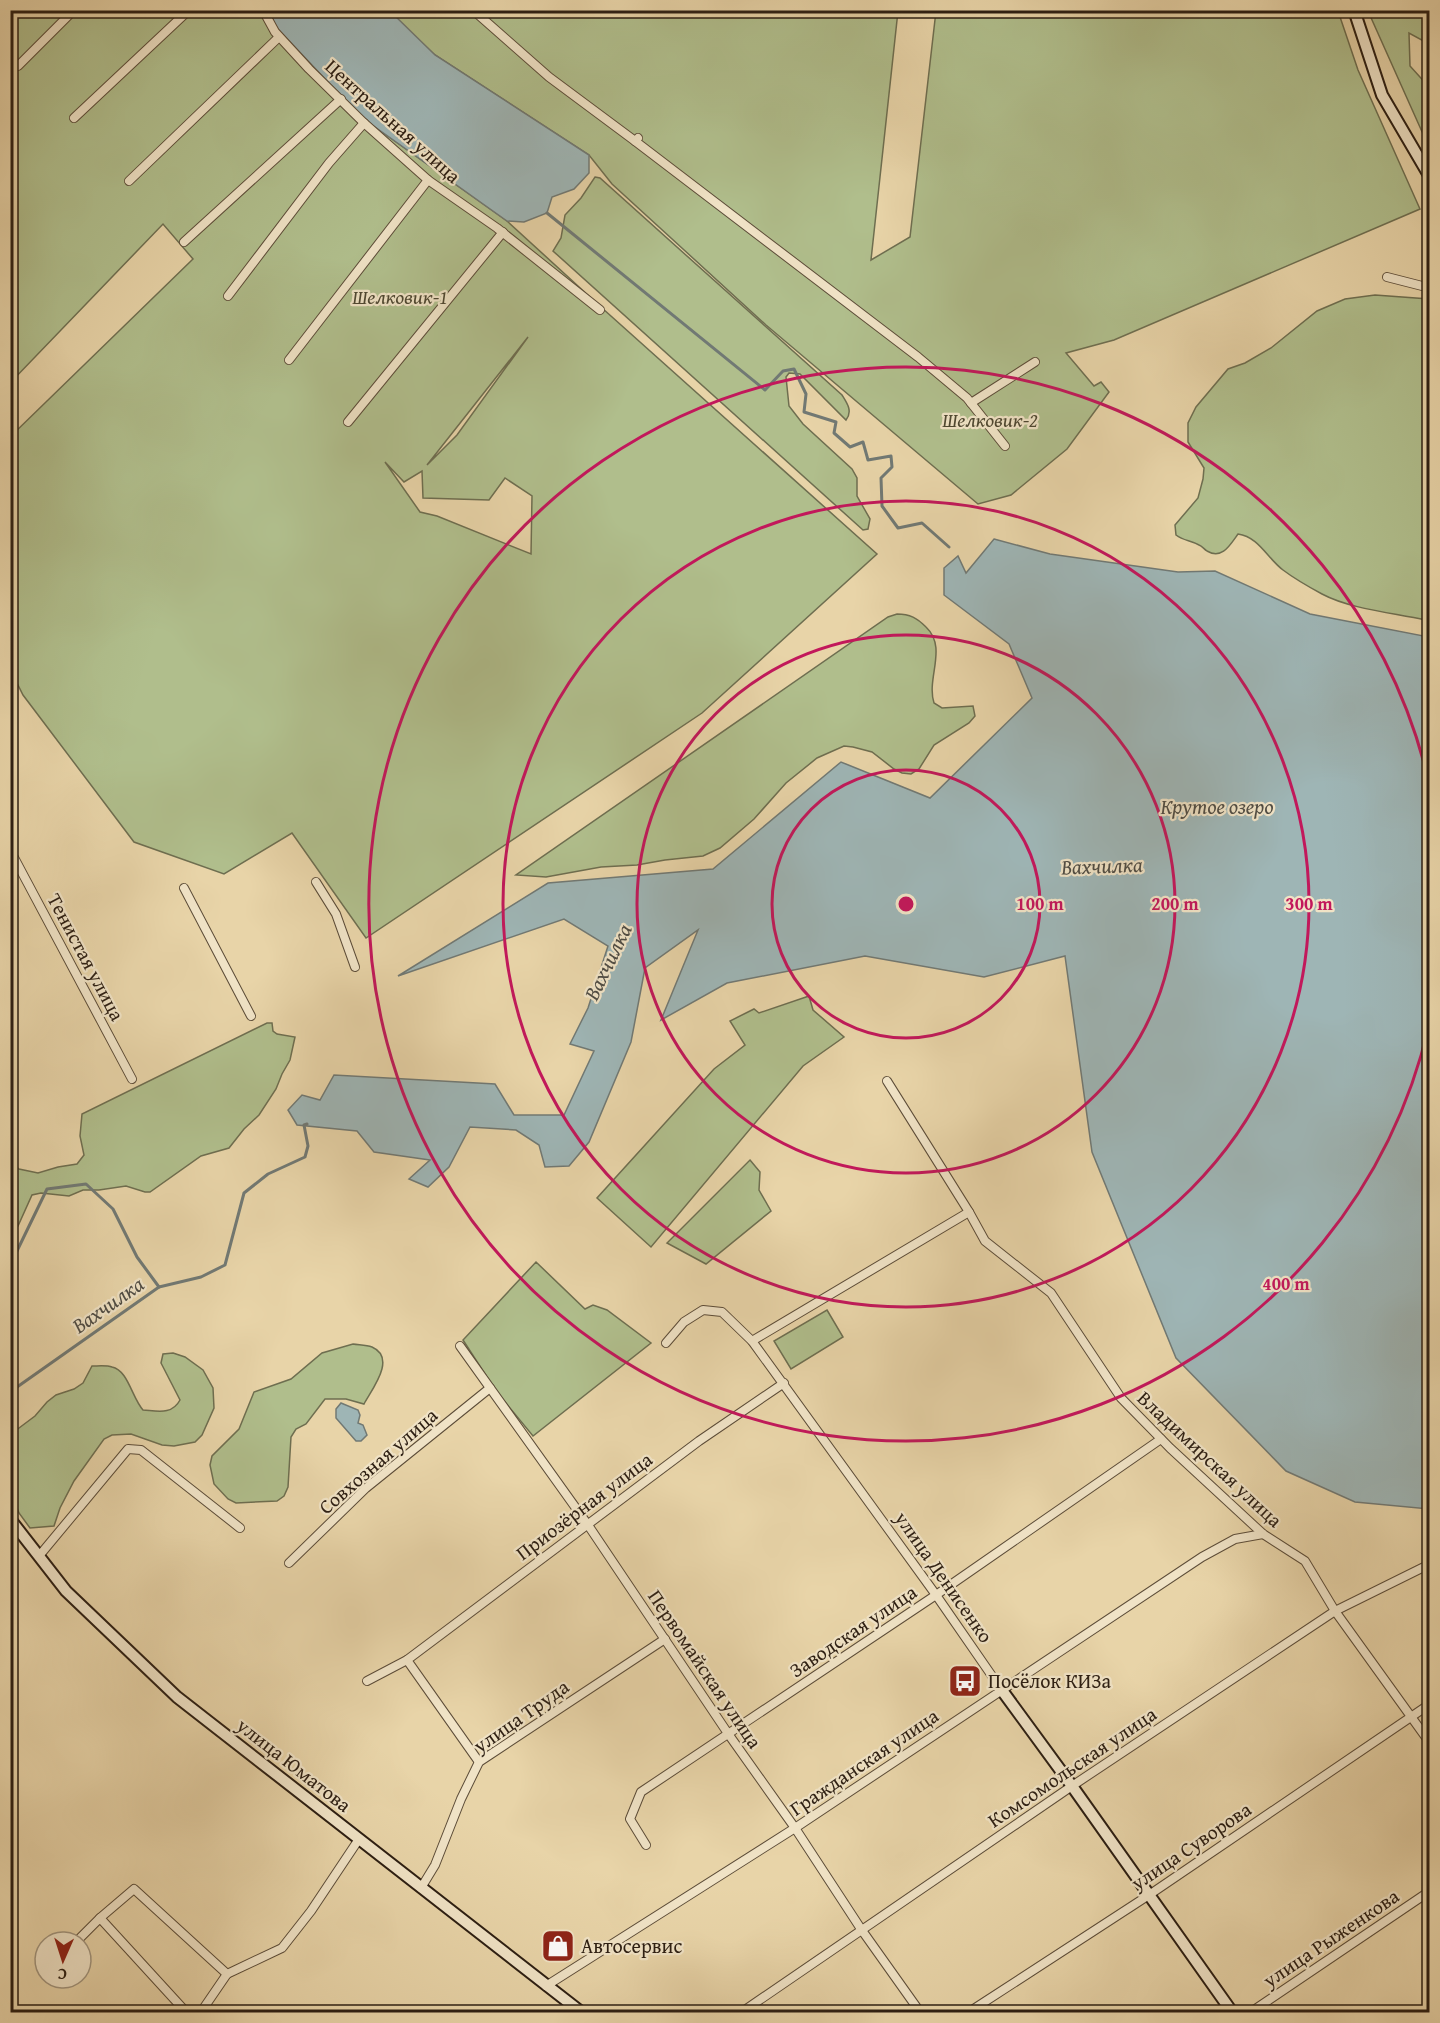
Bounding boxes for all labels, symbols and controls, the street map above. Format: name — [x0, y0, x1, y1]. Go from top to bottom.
street label: Центральная улица — [319, 52, 468, 190]
park label: Шелковик-1 — [352, 282, 448, 311]
park label: Шелковик-2 — [942, 405, 1038, 434]
water label: Крутое озеро — [1161, 791, 1273, 822]
water label: Вахчилка — [1060, 849, 1144, 882]
street label: Тенистая улица — [41, 888, 132, 1026]
text: 100 m — [1016, 890, 1064, 917]
text: 200 m — [1151, 890, 1199, 917]
text: 300 m — [1285, 890, 1333, 917]
centre of rings — [896, 894, 916, 914]
water label: Вахчилка — [575, 918, 639, 1006]
water label: Вахчилка — [65, 1268, 150, 1341]
text: 400 m — [1262, 1270, 1310, 1297]
street label: Владимирская улица — [1131, 1384, 1290, 1534]
street label: Совхозная улица — [312, 1400, 444, 1521]
street label: Приозёрная улица — [509, 1444, 658, 1567]
street label: улица Денисенко — [888, 1504, 1001, 1648]
street label: Заводская улица — [783, 1577, 923, 1684]
street label: Первомайская улица — [641, 1583, 770, 1754]
bus stop icon: Посёлок КИЗа — [947, 1663, 983, 1699]
place label: Посёлок КИЗа — [988, 1666, 1112, 1695]
street label: улица Труда — [466, 1672, 575, 1760]
street label: Комсомольская улица — [981, 1699, 1162, 1834]
street label: Гражданская улица — [783, 1701, 944, 1822]
street label: улица Юматова — [230, 1710, 358, 1819]
street label: улица Суворова — [1124, 1794, 1257, 1897]
street label: улица Рыженкова — [1256, 1881, 1405, 1995]
shop icon: Автосервис — [540, 1928, 576, 1964]
north arrow — [33, 1930, 93, 1990]
place label: Автосервис — [581, 1931, 682, 1960]
text: С — [57, 1963, 67, 1987]

